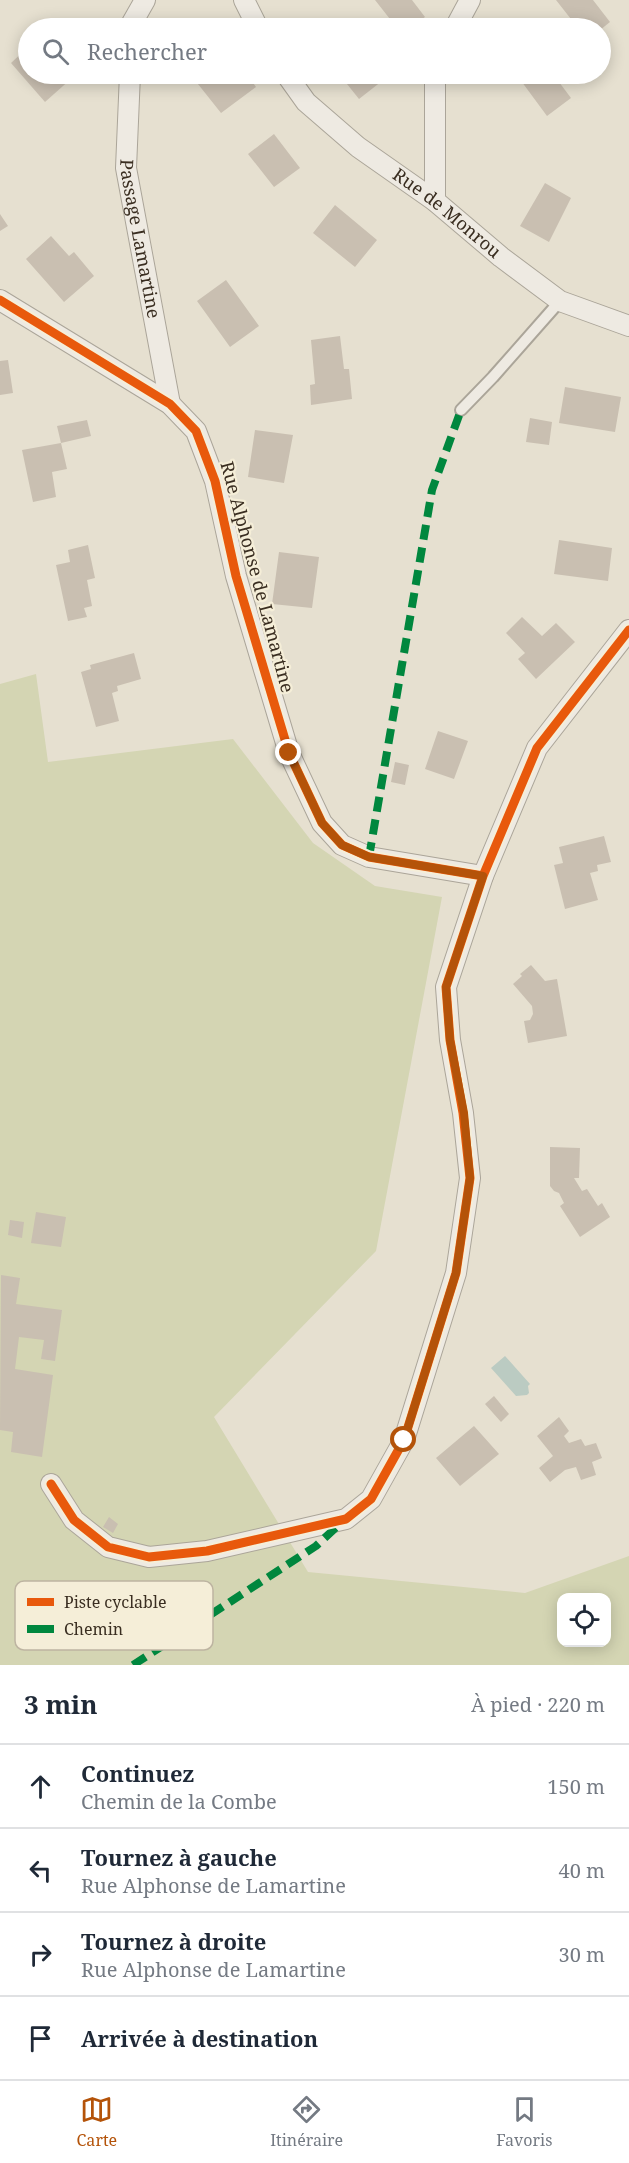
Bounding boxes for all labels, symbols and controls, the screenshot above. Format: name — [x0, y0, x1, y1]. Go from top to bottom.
search box — [18, 18, 611, 84]
icon: search — [39, 35, 72, 68]
text: Rechercher — [87, 36, 207, 66]
street label: Passage Lamartine — [115, 159, 167, 320]
street label: Rue de Monrou — [388, 162, 507, 263]
street label: Rue Alphonse de Lamartine — [216, 459, 300, 695]
route end — [275, 739, 301, 765]
route start — [390, 1426, 416, 1452]
legend — [15, 1581, 213, 1650]
text: Piste cyclable — [64, 1591, 166, 1613]
map controls — [557, 1593, 611, 1647]
button: locate — [557, 1593, 611, 1647]
text: Chemin — [64, 1618, 123, 1640]
text: 3 min — [24, 1686, 98, 1722]
text: À pied · 220 m — [471, 1691, 605, 1718]
text: Continuez — [81, 1758, 194, 1788]
icon: ahead — [24, 1770, 57, 1803]
text: 150 m — [547, 1773, 605, 1800]
text: Chemin de la Combe — [81, 1788, 277, 1815]
text: Tournez à gauche — [81, 1842, 277, 1872]
icon: left — [24, 1854, 57, 1887]
text: 40 m — [559, 1857, 605, 1884]
text: Rue Alphonse de Lamartine — [81, 1872, 346, 1899]
text: Tournez à droite — [81, 1926, 266, 1956]
icon: right — [24, 1938, 57, 1971]
text: 30 m — [559, 1941, 605, 1968]
text: Rue Alphonse de Lamartine — [81, 1956, 346, 1983]
icon: arrive — [24, 2022, 57, 2055]
text: Arrivée à destination — [81, 2023, 318, 2053]
tab: Carte — [77, 2093, 117, 2151]
tab: Itinéraire — [270, 2093, 343, 2151]
tab: Favoris — [496, 2093, 552, 2151]

